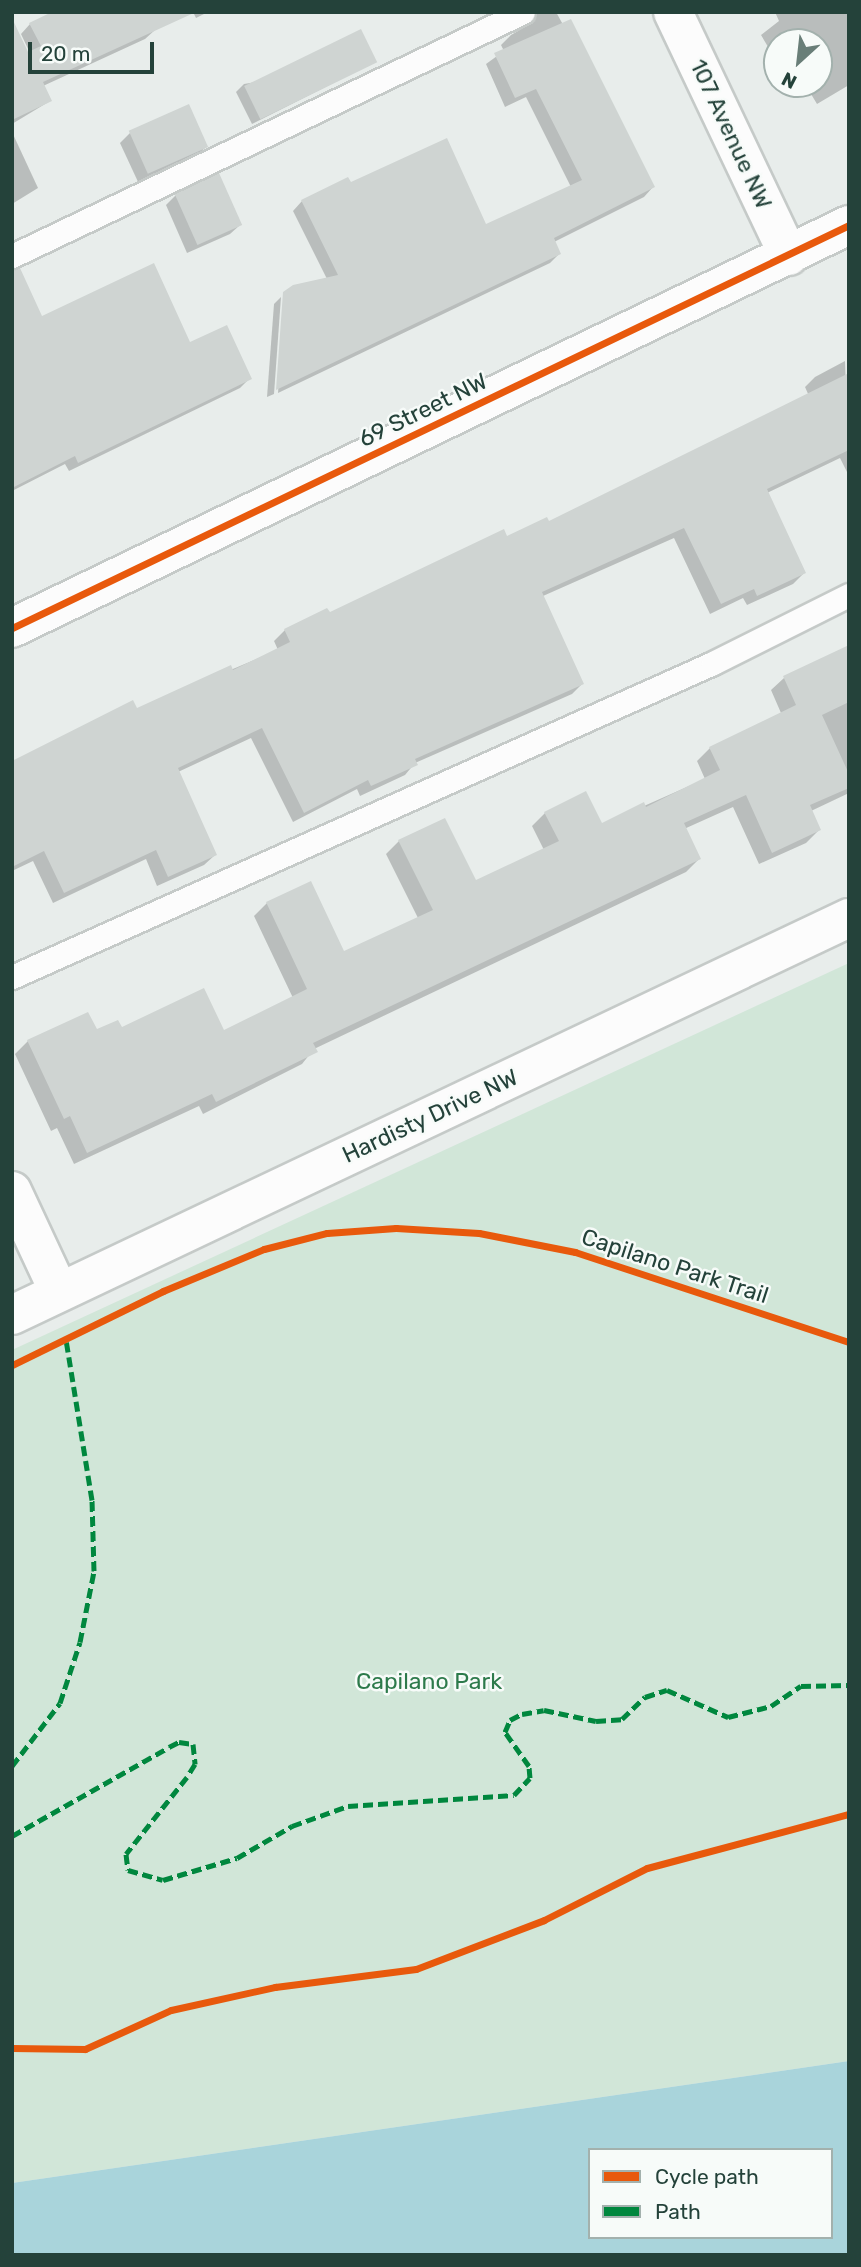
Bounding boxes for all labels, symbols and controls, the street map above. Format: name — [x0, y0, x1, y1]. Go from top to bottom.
scale bar — [32, 28, 158, 72]
north arrow — [763, 28, 833, 98]
text: 20 m — [41, 41, 90, 66]
street label: 107 Avenue NW — [684, 55, 778, 213]
text: N — [778, 67, 800, 94]
street label: 69 Street NW — [354, 367, 492, 453]
street label: Hardisty Drive NW — [337, 1063, 523, 1169]
street label: Capilano Park Trail — [578, 1223, 772, 1309]
park label: Capilano Park — [356, 1667, 502, 1695]
legend — [588, 2148, 833, 2239]
text: Cycle path — [655, 2164, 759, 2189]
text: Path — [655, 2199, 701, 2224]

